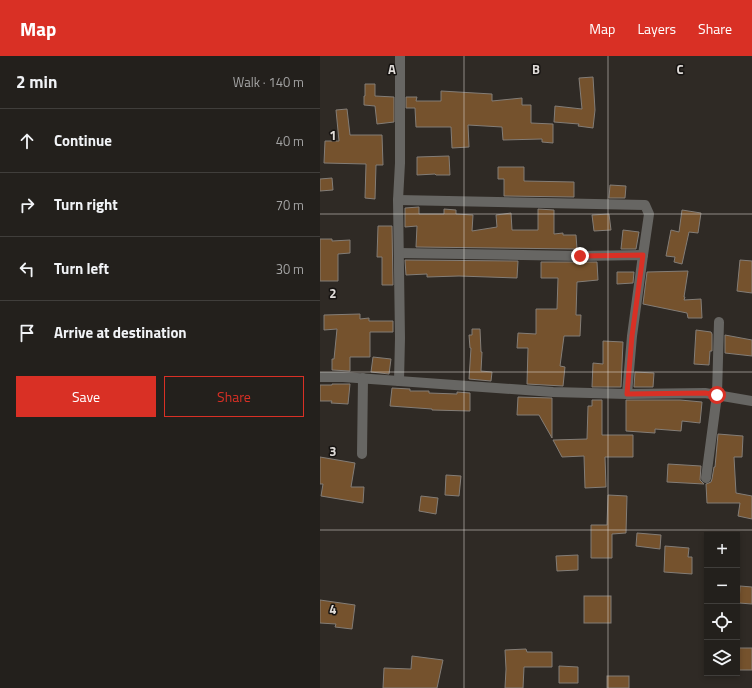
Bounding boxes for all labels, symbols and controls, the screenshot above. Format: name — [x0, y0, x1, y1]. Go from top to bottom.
text: Map — [20, 14, 56, 43]
text: Map — [589, 18, 615, 39]
text: Layers — [637, 18, 676, 39]
text: Share — [698, 18, 732, 39]
text: A — [388, 59, 396, 79]
text: B — [532, 59, 540, 79]
text: C — [676, 59, 684, 79]
text: 2 min — [16, 69, 57, 95]
text: Walk · 140 m — [233, 72, 304, 92]
text: 1 — [329, 125, 337, 145]
text: Continue — [54, 129, 112, 152]
icon: ahead — [16, 130, 38, 152]
text: 40 m — [276, 131, 304, 151]
text: Turn right — [54, 193, 118, 216]
icon: right — [16, 194, 38, 216]
text: 70 m — [276, 195, 304, 215]
route end — [571, 247, 589, 265]
text: Turn left — [54, 257, 109, 280]
icon: left — [16, 258, 38, 280]
text: 30 m — [276, 259, 304, 279]
text: 2 — [329, 283, 337, 303]
text: Arrive at destination — [54, 321, 187, 344]
icon: arrive — [16, 322, 38, 344]
button: Save — [16, 376, 156, 417]
button: Share — [164, 376, 304, 417]
route start — [708, 386, 726, 404]
text: 3 — [329, 441, 337, 461]
map controls — [704, 532, 740, 676]
button: + — [704, 532, 740, 568]
button: − — [704, 568, 740, 604]
text: 4 — [329, 599, 337, 619]
button: locate — [704, 604, 740, 640]
button: layers — [704, 640, 740, 676]

